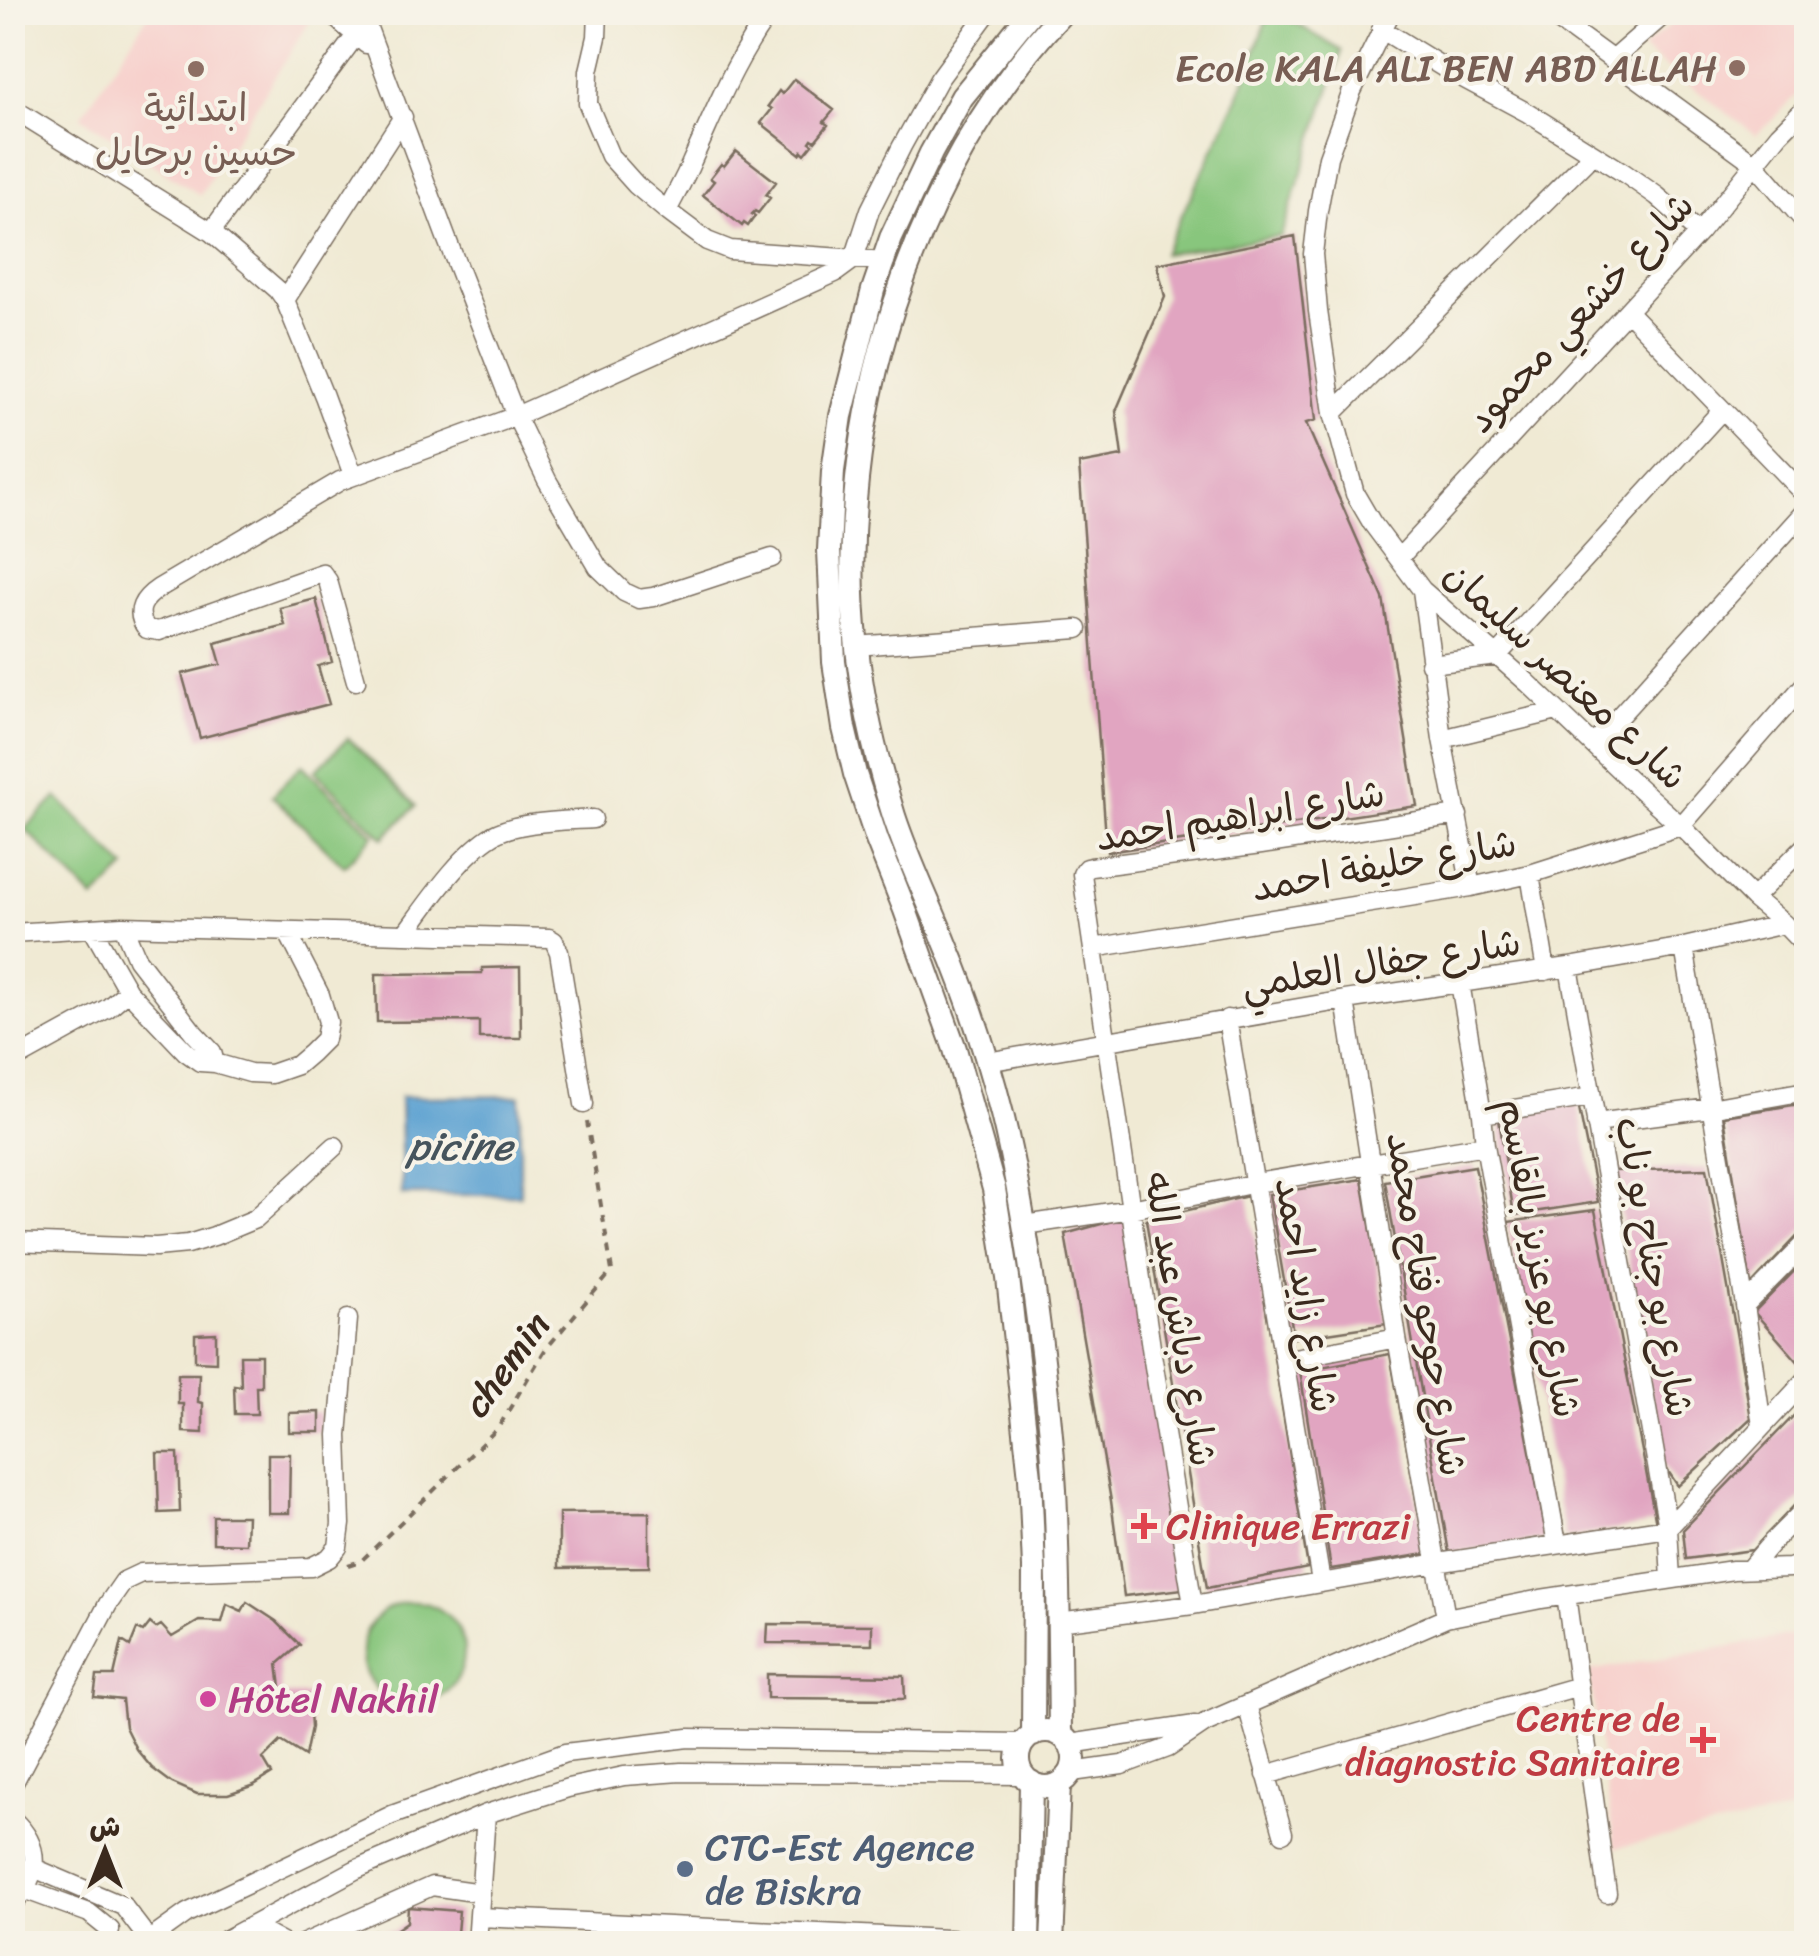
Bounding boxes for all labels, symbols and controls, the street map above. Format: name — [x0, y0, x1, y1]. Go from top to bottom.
place label: Ecole KALA ALI BEN ABD ALLAH — [1175, 35, 1717, 102]
marker: Ecole KALA ALI BEN ABD ALLAH — [1726, 57, 1748, 79]
marker: ابتدائية حسين برحايل — [185, 58, 207, 80]
place label: ابتدائية حسين برحايل — [95, 75, 297, 186]
street label: شارع خشعي محمود — [1449, 175, 1711, 449]
street label: شارع معنصر سليمان — [1427, 543, 1704, 808]
street label: شارع ابراهيم احمد — [1091, 760, 1389, 871]
street label: شارع خليفة احمد — [1246, 809, 1522, 922]
street label: شارع جفال العلمي — [1237, 908, 1526, 1019]
street label: شارع بو عزيز بالقاسم — [1478, 1093, 1601, 1423]
water label: picine — [404, 1111, 516, 1182]
street label: شارع بو جناح بو ناب — [1595, 1112, 1714, 1423]
street label: شارع حوحو فتاح محمد — [1366, 1127, 1487, 1481]
street label: شارع دباش عبد الله — [1124, 1167, 1237, 1471]
street label: شارع زايد احمد — [1255, 1173, 1358, 1417]
street label: chemin — [444, 1297, 568, 1432]
place label: Clinique Errazi — [1166, 1493, 1412, 1560]
marker: Clinique Errazi — [1131, 1513, 1157, 1539]
place label: Hôtel Nakhil — [228, 1666, 439, 1733]
place label: Centre de diagnostic Sanitaire — [1344, 1685, 1680, 1796]
marker: Hôtel Nakhil — [197, 1688, 219, 1710]
marker: Centre de diagnostic Sanitaire — [1690, 1727, 1716, 1753]
north arrow — [55, 1801, 155, 1901]
text: ش — [90, 1802, 120, 1851]
place label: CTC-Est Agence de Biskra — [705, 1814, 975, 1925]
marker: CTC-Est Agence de Biskra — [674, 1858, 696, 1880]

